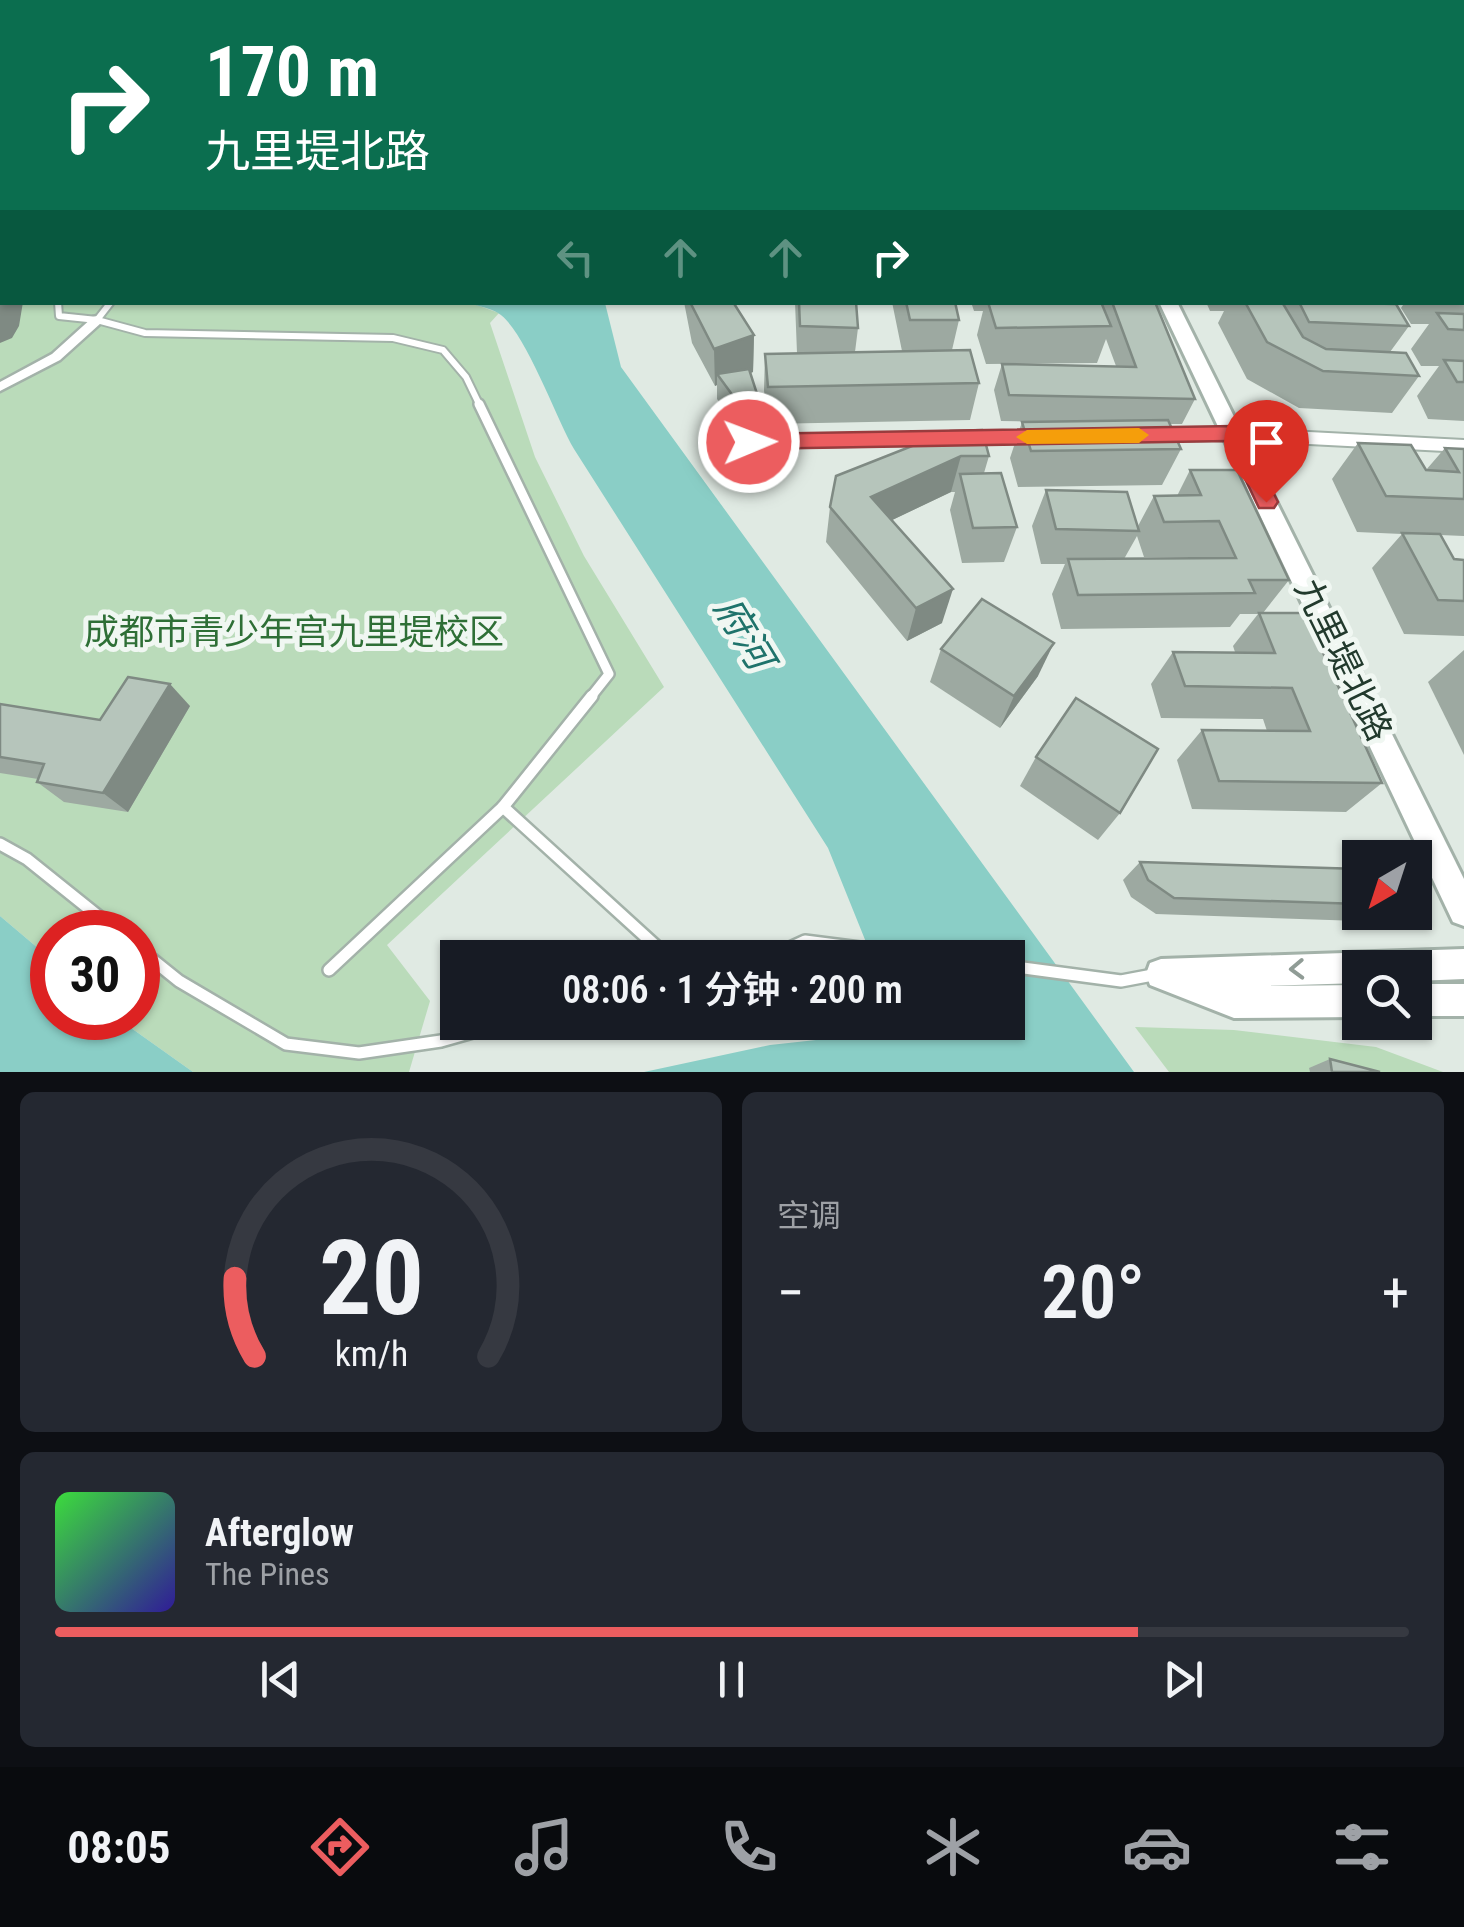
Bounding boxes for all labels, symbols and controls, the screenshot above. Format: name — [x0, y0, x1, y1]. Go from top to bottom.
text: 170 m — [205, 31, 379, 113]
icon: right — [40, 40, 170, 170]
text: 九里堤北路 — [205, 125, 430, 178]
icon: left — [548, 230, 603, 285]
icon: ahead — [653, 230, 708, 285]
icon: ahead — [758, 230, 813, 285]
icon: right — [863, 230, 918, 285]
position arrow — [697, 390, 801, 494]
pin — [1224, 400, 1309, 503]
icon: arrive — [1239, 415, 1294, 470]
street label: 九里堤北路 — [1286, 572, 1400, 748]
water label: 府河 — [706, 589, 786, 683]
park label: 成都市青少年宫九里堤校区 — [84, 612, 504, 653]
north arrow — [1342, 840, 1432, 930]
map controls — [1342, 840, 1432, 1040]
speed limit sign: 30 — [30, 910, 160, 1040]
button: search — [1342, 950, 1432, 1040]
one-way arrow — [1288, 959, 1304, 980]
text: 08:06 · 1 分钟 · 200 m — [562, 968, 903, 1012]
text: 空调 — [777, 1197, 841, 1235]
text: 20 — [318, 1218, 424, 1339]
text: 20° — [1041, 1248, 1145, 1336]
text: − — [777, 1261, 805, 1325]
text: + — [1382, 1261, 1409, 1325]
text: km/h — [334, 1333, 408, 1375]
text: Afterglow — [205, 1511, 354, 1555]
text: The Pines — [205, 1555, 330, 1593]
icon: previous — [253, 1652, 308, 1707]
icon: pause — [704, 1652, 759, 1707]
icon: next — [1156, 1652, 1211, 1707]
icon: directions — [305, 1812, 375, 1882]
icon: music — [509, 1812, 579, 1882]
icon: phone — [714, 1812, 784, 1882]
icon: climate — [918, 1812, 988, 1882]
icon: car — [1122, 1812, 1192, 1882]
icon: filters — [1327, 1812, 1397, 1882]
text: 08:05 — [67, 1821, 170, 1874]

